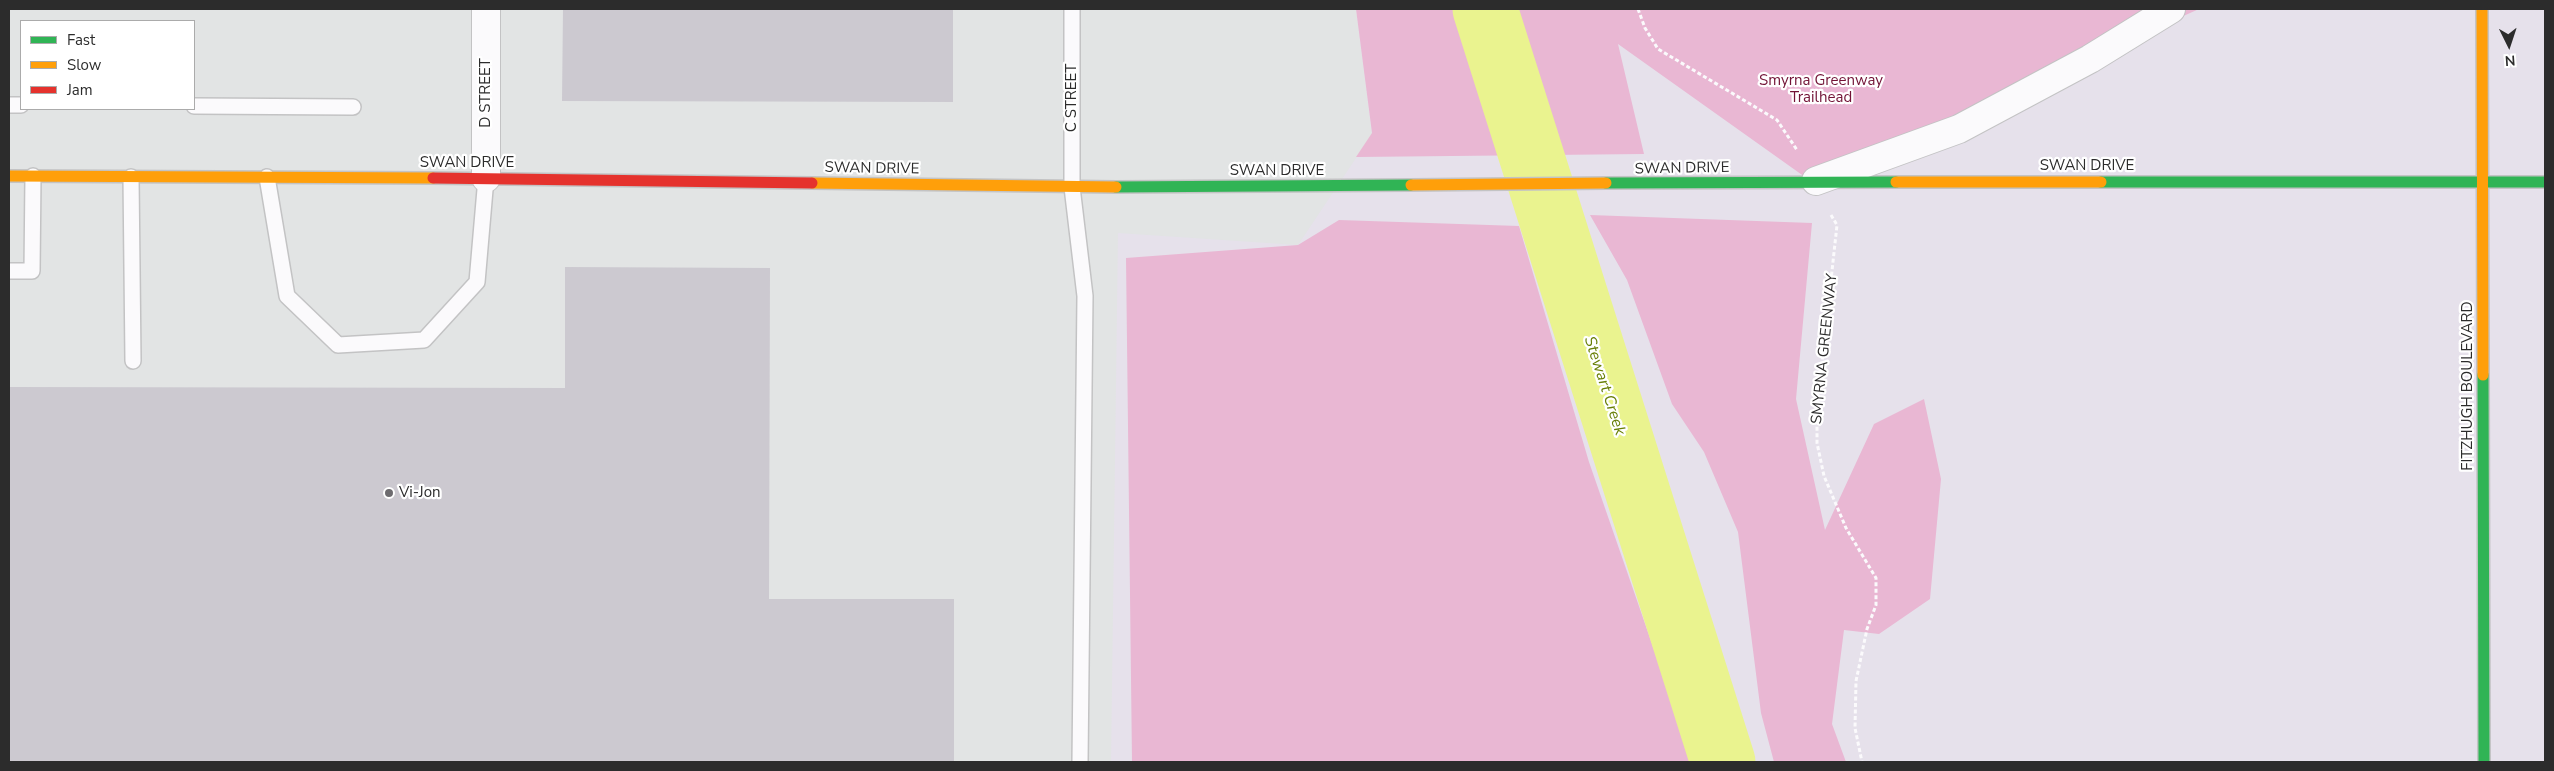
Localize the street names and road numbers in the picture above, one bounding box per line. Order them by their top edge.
street label: D STREET [477,58,495,128]
street label: C STREET [1063,64,1081,132]
street label: SWAN DRIVE [420,154,514,172]
street label: SWAN DRIVE [2040,157,2134,175]
street label: SWAN DRIVE [824,159,920,179]
street label: SWAN DRIVE [1634,159,1730,179]
street label: SWAN DRIVE [1230,162,1324,180]
street label: SMYRNA GREENWAY [1808,273,1842,425]
street label: FITZHUGH BOULEVARD [2459,301,2477,471]

